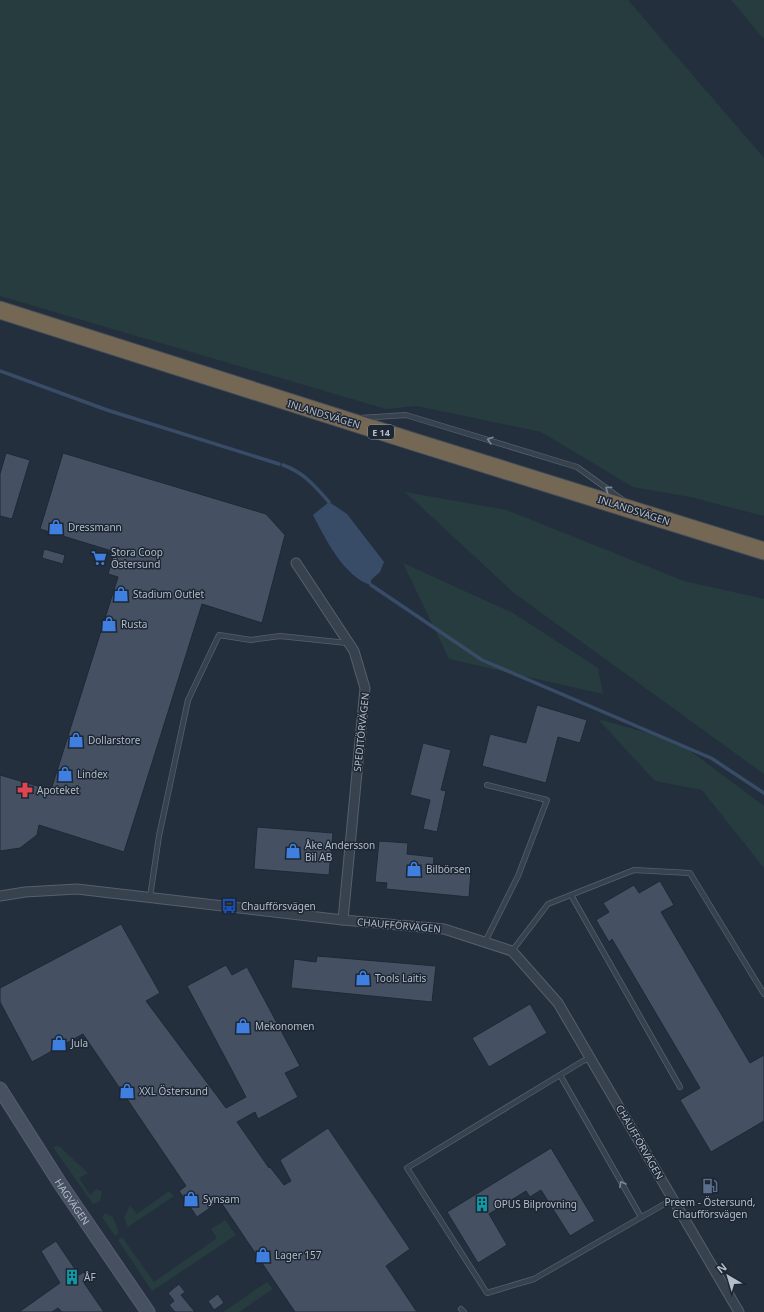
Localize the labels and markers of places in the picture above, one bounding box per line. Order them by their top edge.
shop icon: Dressmann [47,518,65,536]
place label: Dressmann [68,520,122,534]
place label: Stora Coop Östersund [111,545,163,571]
supermarket icon: Stora Coop Östersund [90,549,108,567]
shop icon: Stadium Outlet [112,585,130,603]
place label: Stadium Outlet [133,587,204,601]
shop icon: Rusta [100,615,118,633]
place label: Rusta [121,617,147,631]
shop icon: Dollarstore [67,731,85,749]
place label: Dollarstore [88,733,141,747]
shop icon: Lindex [56,765,74,783]
place label: Lindex [77,767,109,781]
pharmacy icon: Apoteket [16,781,34,799]
place label: Apoteket [37,783,80,797]
place label: Åke Andersson Bil AB [305,838,375,864]
shop icon: Åke Andersson Bil AB [284,842,302,860]
shop icon: Bilbörsen [405,860,423,878]
place label: Bilbörsen [426,862,471,876]
bus stop icon: Chaufförsvägen [220,897,238,915]
place label: Chaufförsvägen [241,899,316,913]
shop icon: Tools Laitis [354,969,372,987]
place label: Tools Laitis [375,971,427,985]
shop icon: Mekonomen [234,1017,252,1035]
place label: Mekonomen [255,1019,315,1033]
shop icon: Jula [50,1034,68,1052]
place label: Jula [70,1036,88,1050]
shop icon: XXL Östersund [118,1082,136,1100]
place label: XXL Östersund [139,1084,208,1098]
fuel station icon: Preem - Östersund, Chaufförsvägen [701,1177,719,1195]
shop icon: Synsam [182,1190,200,1208]
place label: Synsam [203,1192,240,1206]
building icon: OPUS Bilprovning [473,1195,491,1213]
place label: Preem - Östersund, Chaufförsvägen [665,1195,756,1221]
place label: OPUS Bilprovning [494,1197,577,1211]
shop icon: Lager 157 [254,1246,272,1264]
place label: Lager 157 [275,1248,322,1262]
building icon: ÅF [63,1268,81,1286]
place label: ÅF [84,1270,96,1284]

